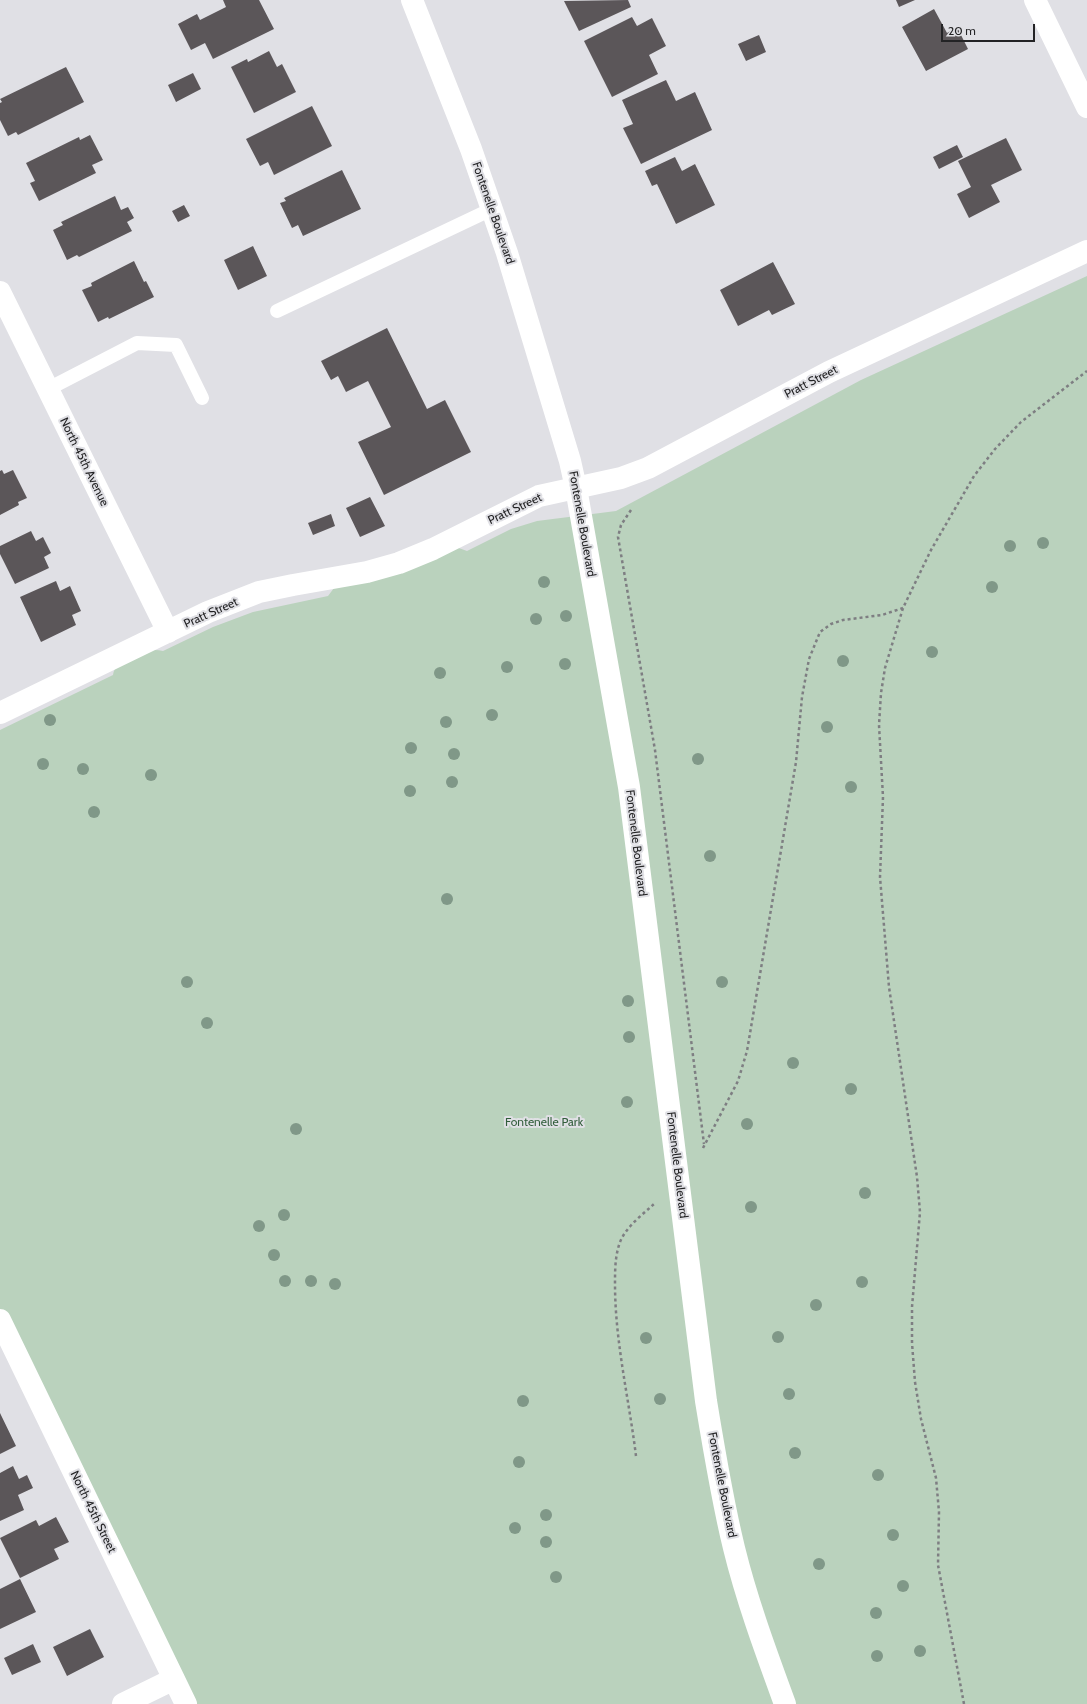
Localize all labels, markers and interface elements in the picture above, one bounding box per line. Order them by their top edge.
scale bar [943,16,1037,42]
text: 20 m [948,23,976,38]
street label: Fontenelle Boulevard [469,160,517,266]
street label: Pratt Street [782,362,840,402]
street label: North 45th Avenue [56,415,112,509]
street label: Fontenelle Boulevard [566,470,598,578]
street label: Pratt Street [486,490,544,528]
street label: Pratt Street [182,595,240,631]
street label: Fontenelle Boulevard [622,789,650,897]
street label: Fontenelle Boulevard [663,1111,691,1219]
park label: Fontenelle Park [505,1115,583,1129]
street label: Fontenelle Boulevard [705,1431,739,1539]
street label: North 45th Street [67,1469,119,1555]

